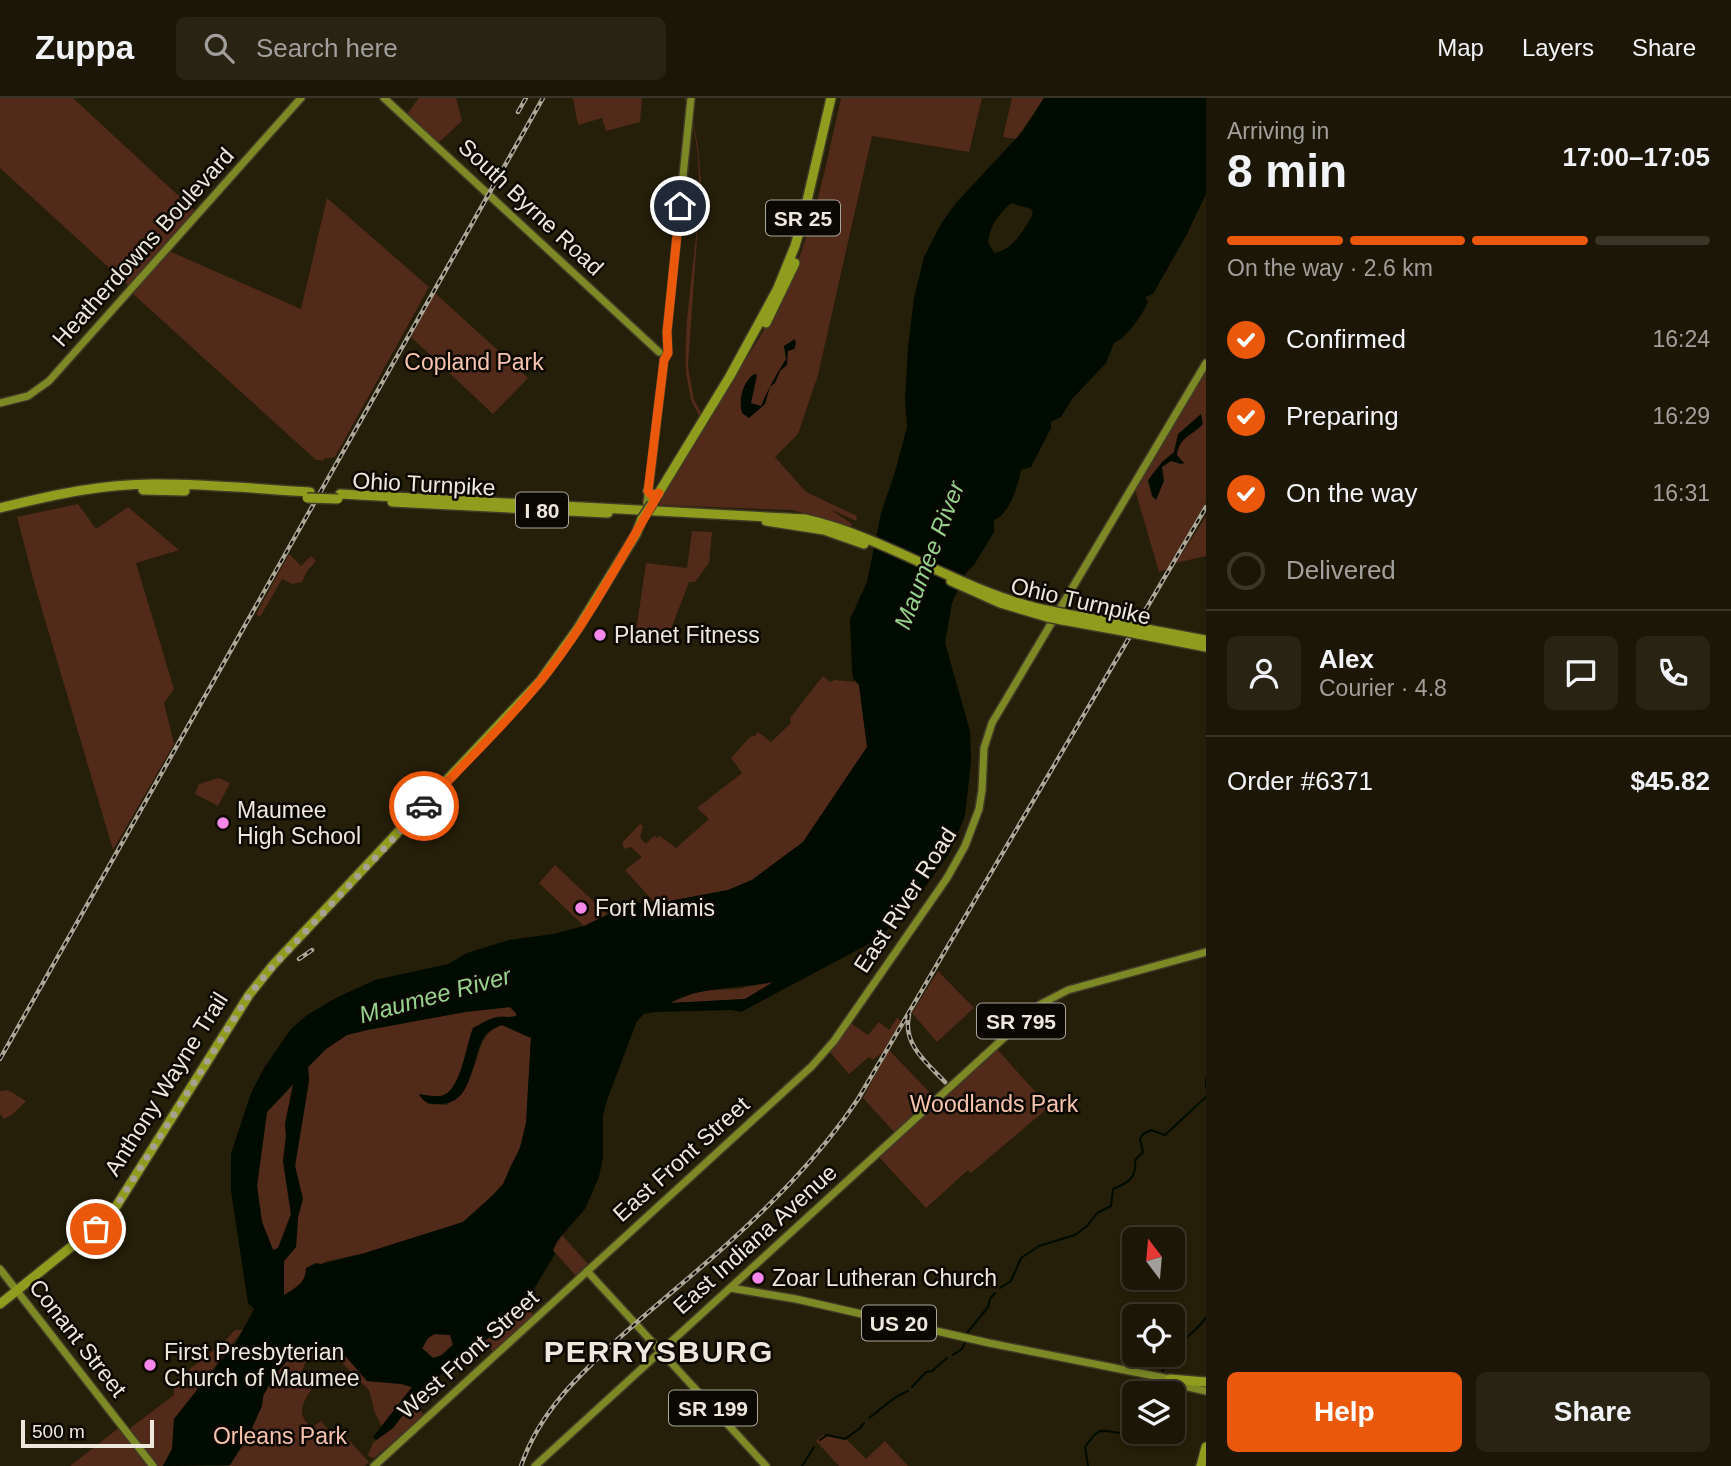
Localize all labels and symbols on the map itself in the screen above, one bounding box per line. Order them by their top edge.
street label: South Byrne Road [453,133,609,281]
street label: Heatherdowns Boulevard [47,142,239,352]
pin [650,176,710,236]
road number: SR 25 [766,200,840,236]
park label: Copland Park [404,349,544,375]
street label: Ohio Turnpike [352,467,496,501]
water label: Maumee River [888,476,970,633]
road number: I 80 [516,492,568,528]
street label: Ohio Turnpike [1008,572,1154,630]
place label: Planet Fitness [614,622,760,648]
marker: Planet Fitness [592,627,608,643]
courier [389,771,459,841]
place label: Maumee High School [237,797,361,849]
marker: Maumee High School [215,815,231,831]
street label: East River Road [848,823,962,977]
place label: Fort Miamis [595,895,715,921]
marker: Fort Miamis [573,900,589,916]
water label: Maumee River [356,962,515,1028]
street label: Anthony Wayne Trail [99,987,233,1181]
road number: SR 795 [977,1004,1065,1038]
street label: East Front Street [608,1091,755,1227]
park label: Woodlands Park [910,1091,1079,1117]
street label: East Indiana Avenue [668,1159,842,1319]
pin [66,1199,126,1259]
north arrow [1122,1227,1185,1290]
place label: Zoar Lutheran Church [772,1265,997,1291]
marker: Zoar Lutheran Church [750,1270,766,1286]
street label: Conant Street [24,1274,132,1402]
street label: West Front Street [392,1284,544,1424]
road number: US 20 [862,1306,936,1340]
district label: PERRYSBURG [544,1335,774,1368]
place label: First Presbyterian Church of Maumee [164,1339,360,1391]
marker: First Presbyterian Church of Maumee [142,1357,158,1373]
road number: SR 199 [669,1390,757,1426]
scale bar [21,1417,154,1449]
park label: Orleans Park [213,1423,348,1449]

